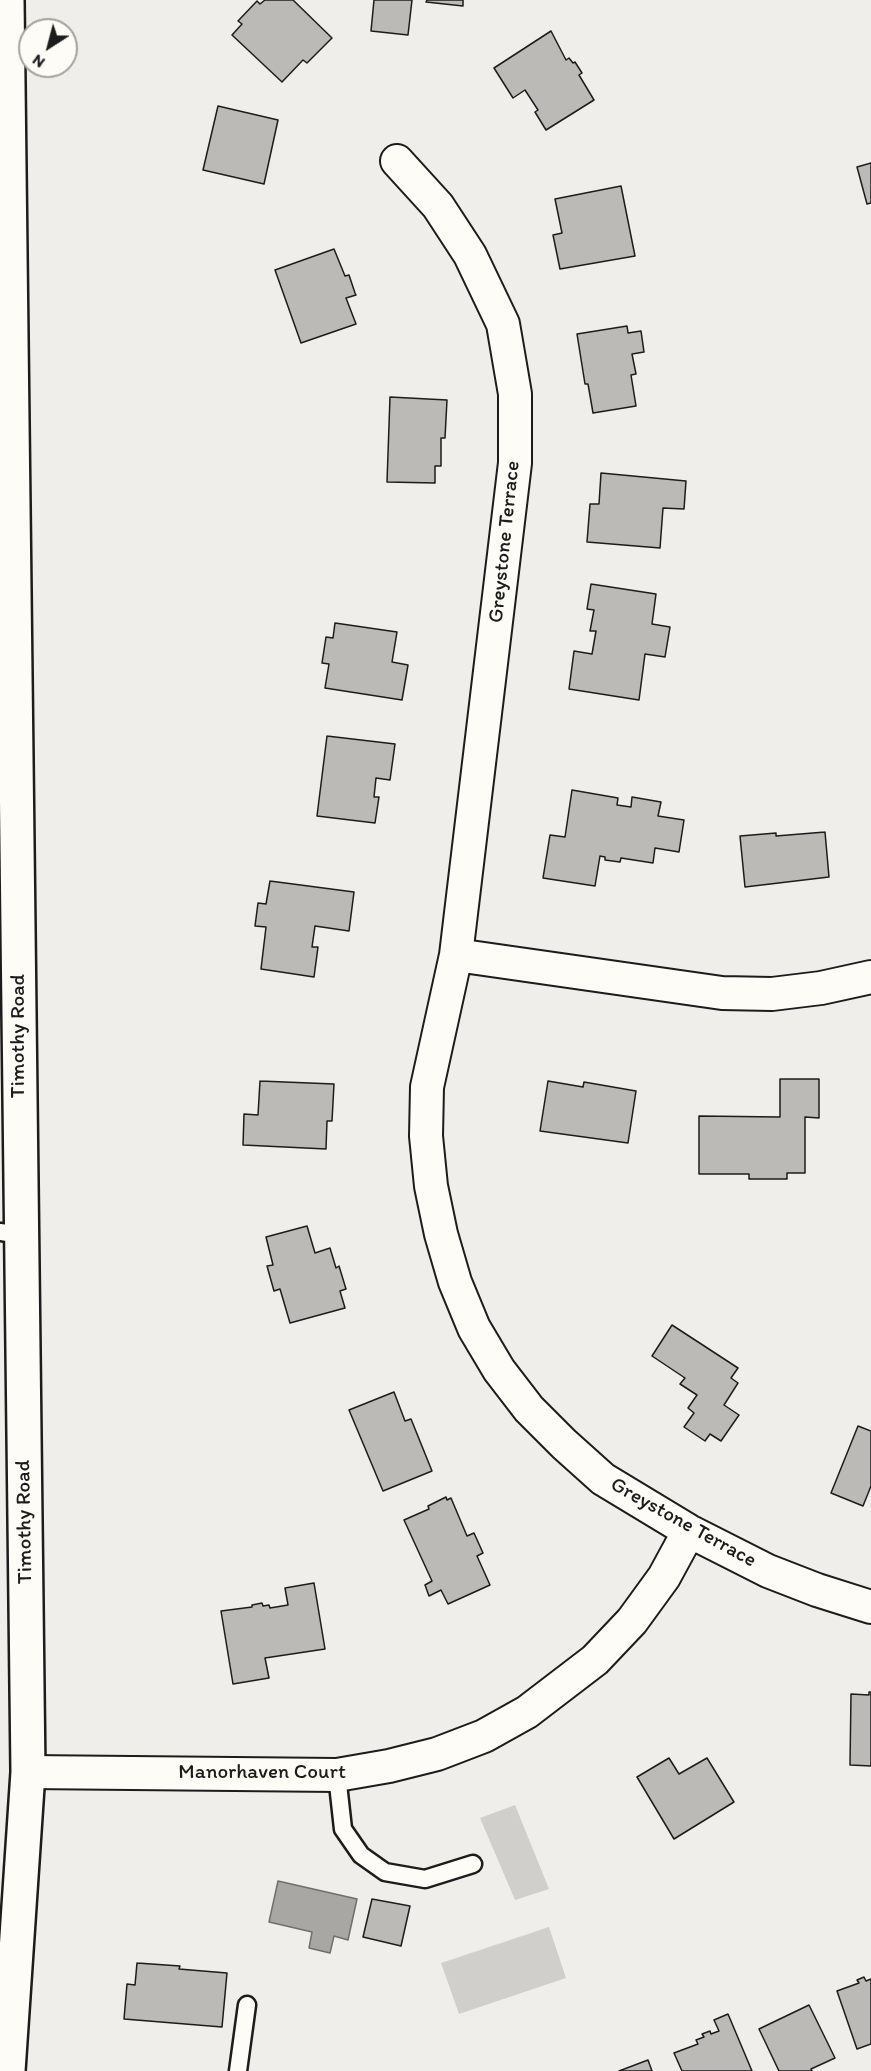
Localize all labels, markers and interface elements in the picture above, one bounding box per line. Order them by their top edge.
north arrow [18,18,78,78]
text: N [28,50,48,72]
street label: Greystone Terrace [484,460,526,624]
street label: Timothy Road [6,974,32,1098]
street label: Timothy Road [11,1460,39,1584]
street label: Greystone Terrace [606,1472,760,1574]
street label: Manorhaven Court [178,1760,346,1786]

